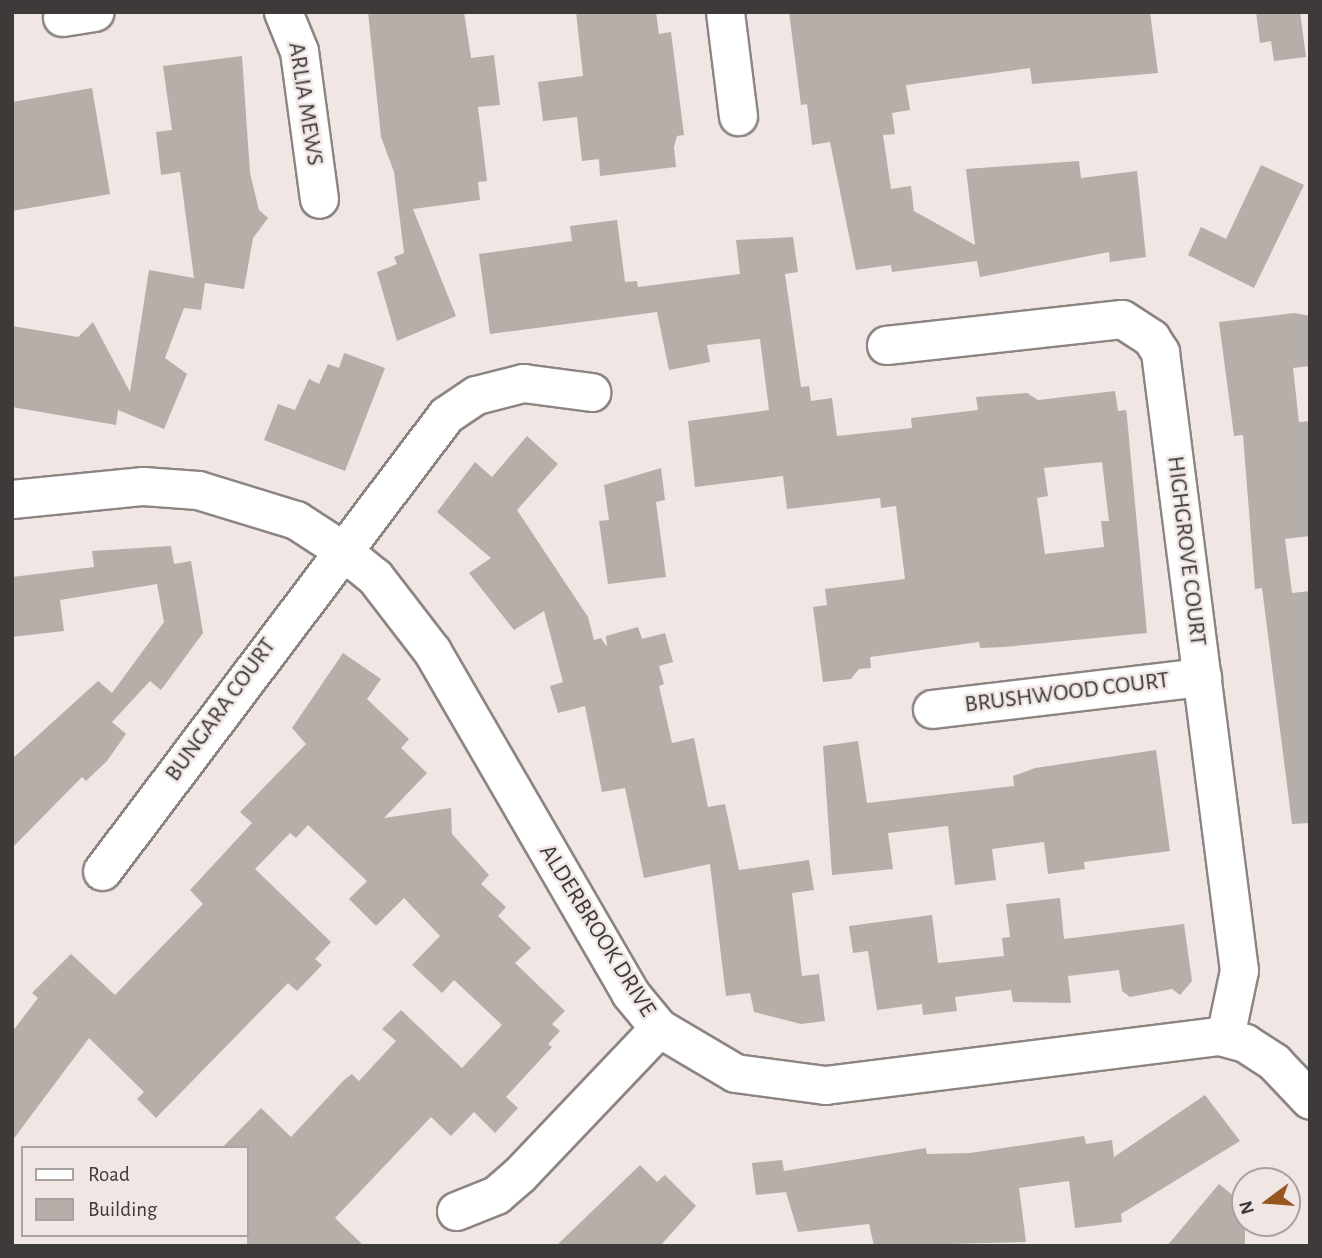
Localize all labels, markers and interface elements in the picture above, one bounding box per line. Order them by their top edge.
street label: ARLIA MEWS [281,40,329,168]
street label: HIGHGROVE COURT [1160,454,1212,648]
street label: BUNGARA COURT [159,633,283,787]
street label: BRUSHWOOD COURT [963,666,1171,720]
street label: ALDERBROOK DRIVE [532,840,662,1022]
legend [21,1146,248,1237]
text: Road [88,1164,130,1185]
north arrow [1231,1167,1301,1237]
text: N [1236,1198,1258,1216]
text: Building [88,1199,157,1220]

